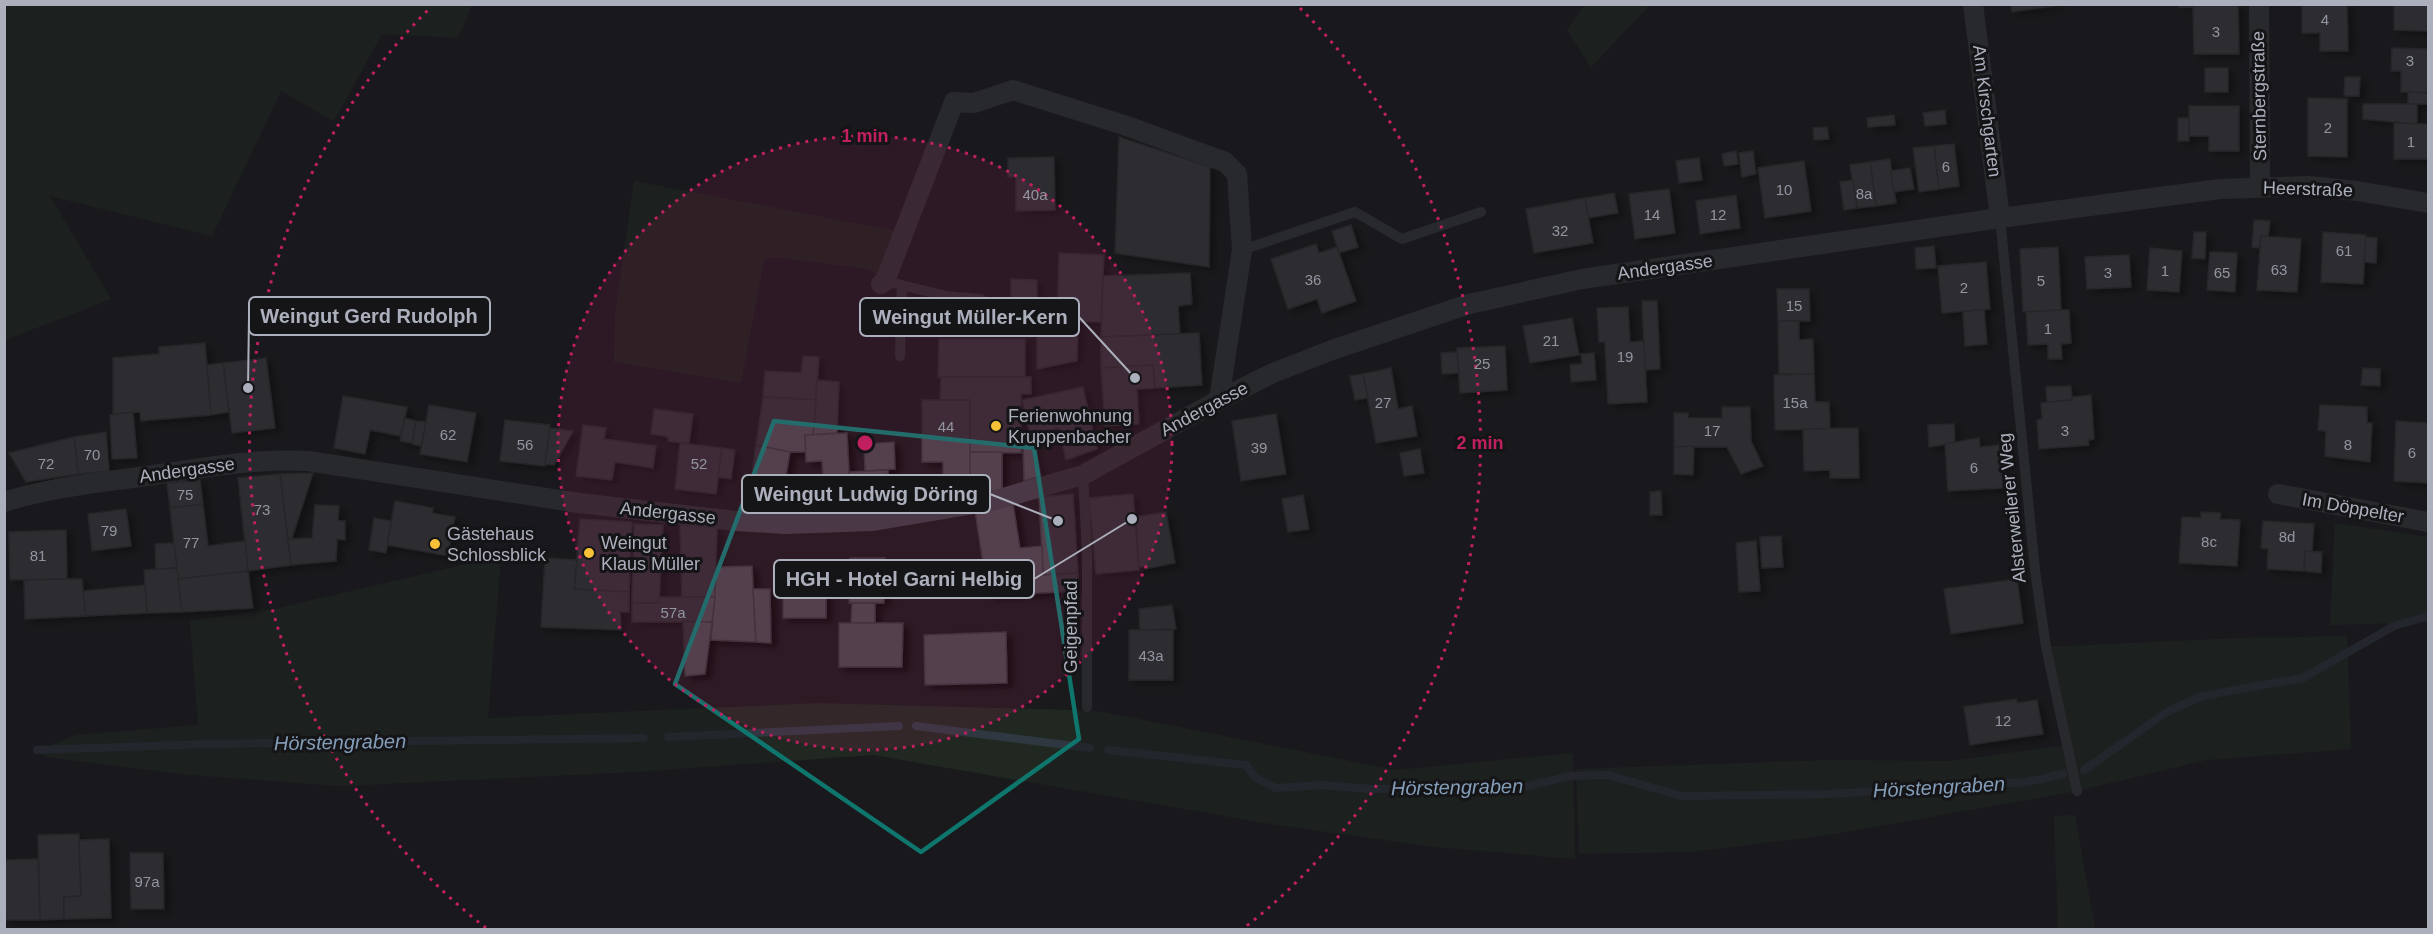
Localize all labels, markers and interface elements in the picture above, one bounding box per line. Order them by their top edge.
house number: 4 [2321,11,2329,28]
house number: 3 [2212,23,2220,40]
street label: Sternbergstraße [2248,31,2270,161]
street label: Am Kirschgarten [1969,44,2005,178]
house number: 3 [2406,52,2414,69]
house number: 2 [2324,119,2332,136]
text: 1 min [841,126,889,146]
house number: 1 [2407,133,2415,150]
house number: 6 [1942,158,1950,175]
street label: Heerstraße [2263,177,2353,201]
house number: 10 [1776,181,1792,198]
house number: 8a [1856,185,1873,202]
house number: 40a [1022,186,1048,203]
house number: 14 [1644,206,1660,223]
house number: 12 [1710,206,1726,223]
house number: 32 [1552,222,1568,239]
house number: 61 [2336,242,2352,259]
street label: Andergasse [1616,250,1714,284]
house number: 63 [2271,261,2287,278]
house number: 1 [2161,262,2169,279]
house number: 3 [2104,264,2112,281]
house number: 65 [2214,264,2230,281]
house number: 36 [1305,271,1321,288]
house number: 5 [2037,272,2045,289]
house number: 2 [1960,279,1968,296]
callout: Weingut Gerd Rudolph [249,297,490,335]
house number: 15 [1786,297,1802,314]
callout: Weingut Müller-Kern [860,298,1079,336]
text: Weingut Gerd Rudolph [260,305,478,327]
text: Weingut Müller-Kern [872,306,1068,328]
house number: 1 [2044,320,2052,337]
house number: 21 [1543,332,1559,349]
house number: 19 [1617,348,1633,365]
house number: 25 [1474,355,1490,372]
street label: Andergasse [1157,378,1251,440]
house number: 27 [1375,394,1391,411]
house number: 15a [1782,394,1808,411]
place label: Ferienwohnung Kruppenbacher [1008,406,1132,447]
house number: 44 [938,418,954,435]
marker: Ferienwohnung Kruppenbacher [989,419,1003,433]
house number: 17 [1704,422,1720,439]
house number: 3 [2061,422,2069,439]
house number: 62 [440,426,456,443]
street label: Alsterweilerer Weg [1994,432,2030,584]
centre of rings [855,433,875,453]
text: 2 min [1456,433,1504,453]
house number: 56 [517,436,533,453]
house number: 8 [2344,436,2352,453]
house number: 39 [1251,439,1267,456]
house number: 6 [2408,444,2416,461]
house number: 70 [84,446,100,463]
street label: Andergasse [138,453,236,487]
house number: 72 [38,455,54,472]
house number: 52 [691,455,707,472]
house number: 6 [1970,459,1978,476]
callout: Weingut Ludwig Döring [742,475,990,513]
text: Weingut Ludwig Döring [754,483,978,505]
house number: 75 [177,486,193,503]
street label: Im Döppelter [2301,489,2405,527]
street label: Andergasse [619,498,717,528]
house number: 73 [254,501,270,518]
house number: 79 [101,522,117,539]
place label: Gästehaus Schlossblick [447,524,547,565]
house number: 8d [2279,528,2295,545]
place label: Weingut Klaus Müller [601,533,700,574]
house number: 8c [2201,533,2217,550]
house number: 77 [183,534,199,551]
marker: Gästehaus Schlossblick [428,537,442,551]
marker: Weingut Klaus Müller [582,546,596,560]
house number: 81 [30,547,46,564]
callout: HGH - Hotel Garni Helbig [774,560,1034,598]
text: HGH - Hotel Garni Helbig [786,568,1022,590]
street label: Geigenpfad [1061,580,1081,674]
house number: 57a [660,604,686,621]
house number: 43a [1138,647,1164,664]
house number: 12 [1995,712,2011,729]
water label: Hörstengraben [274,730,406,754]
water label: Hörstengraben [1872,773,2006,801]
water label: Hörstengraben [1391,775,1523,799]
house number: 97a [134,873,160,890]

